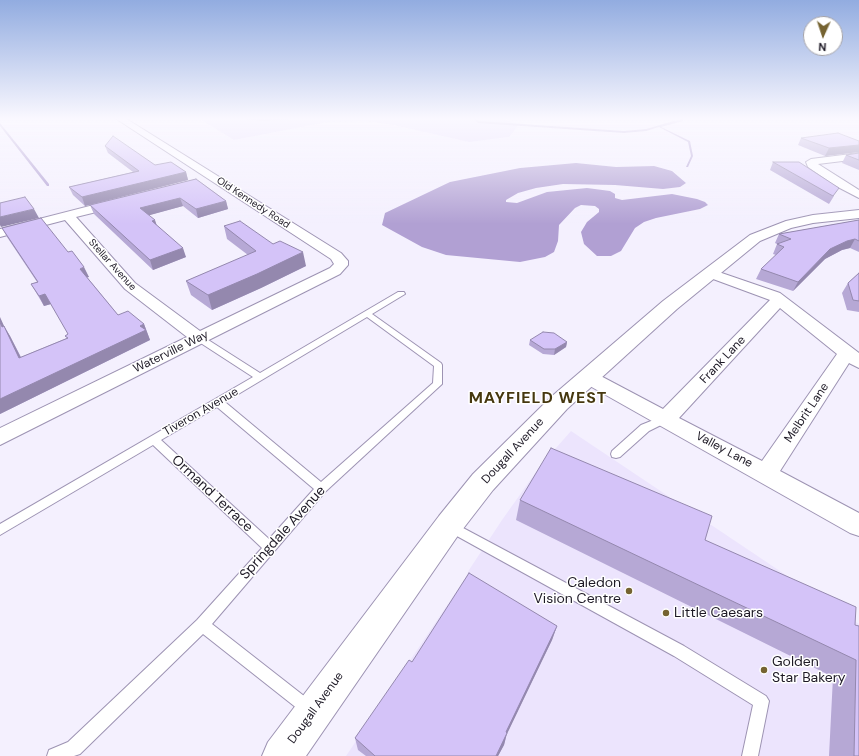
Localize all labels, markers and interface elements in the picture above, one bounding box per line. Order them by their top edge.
north arrow [803,16,843,56]
text: N [818,40,827,54]
street label: Old Kennedy Road [214,175,292,231]
street label: Stellar Avenue [86,237,138,293]
street label: Waterville Way [131,328,211,376]
street label: Frank Lane [697,333,749,387]
street label: Melbrit Lane [782,380,832,446]
street label: Tiveron Avenue [161,385,241,439]
district label: MAYFIELD WEST [469,389,607,409]
street label: Dougall Avenue [479,415,547,487]
street label: Valley Lane [693,429,755,471]
street label: Ormand Terrace [168,452,256,536]
street label: Springdale Avenue [237,483,329,583]
place label: Caledon Vision Centre [533,575,621,608]
marker: Caledon Vision Centre [624,586,634,596]
place label: Little Caesars [674,605,763,621]
marker: Little Caesars [661,608,671,618]
place label: Golden Star Bakery [772,654,846,686]
marker: Golden Star Bakery [759,665,769,675]
street label: Dougall Avenue [285,669,347,747]

